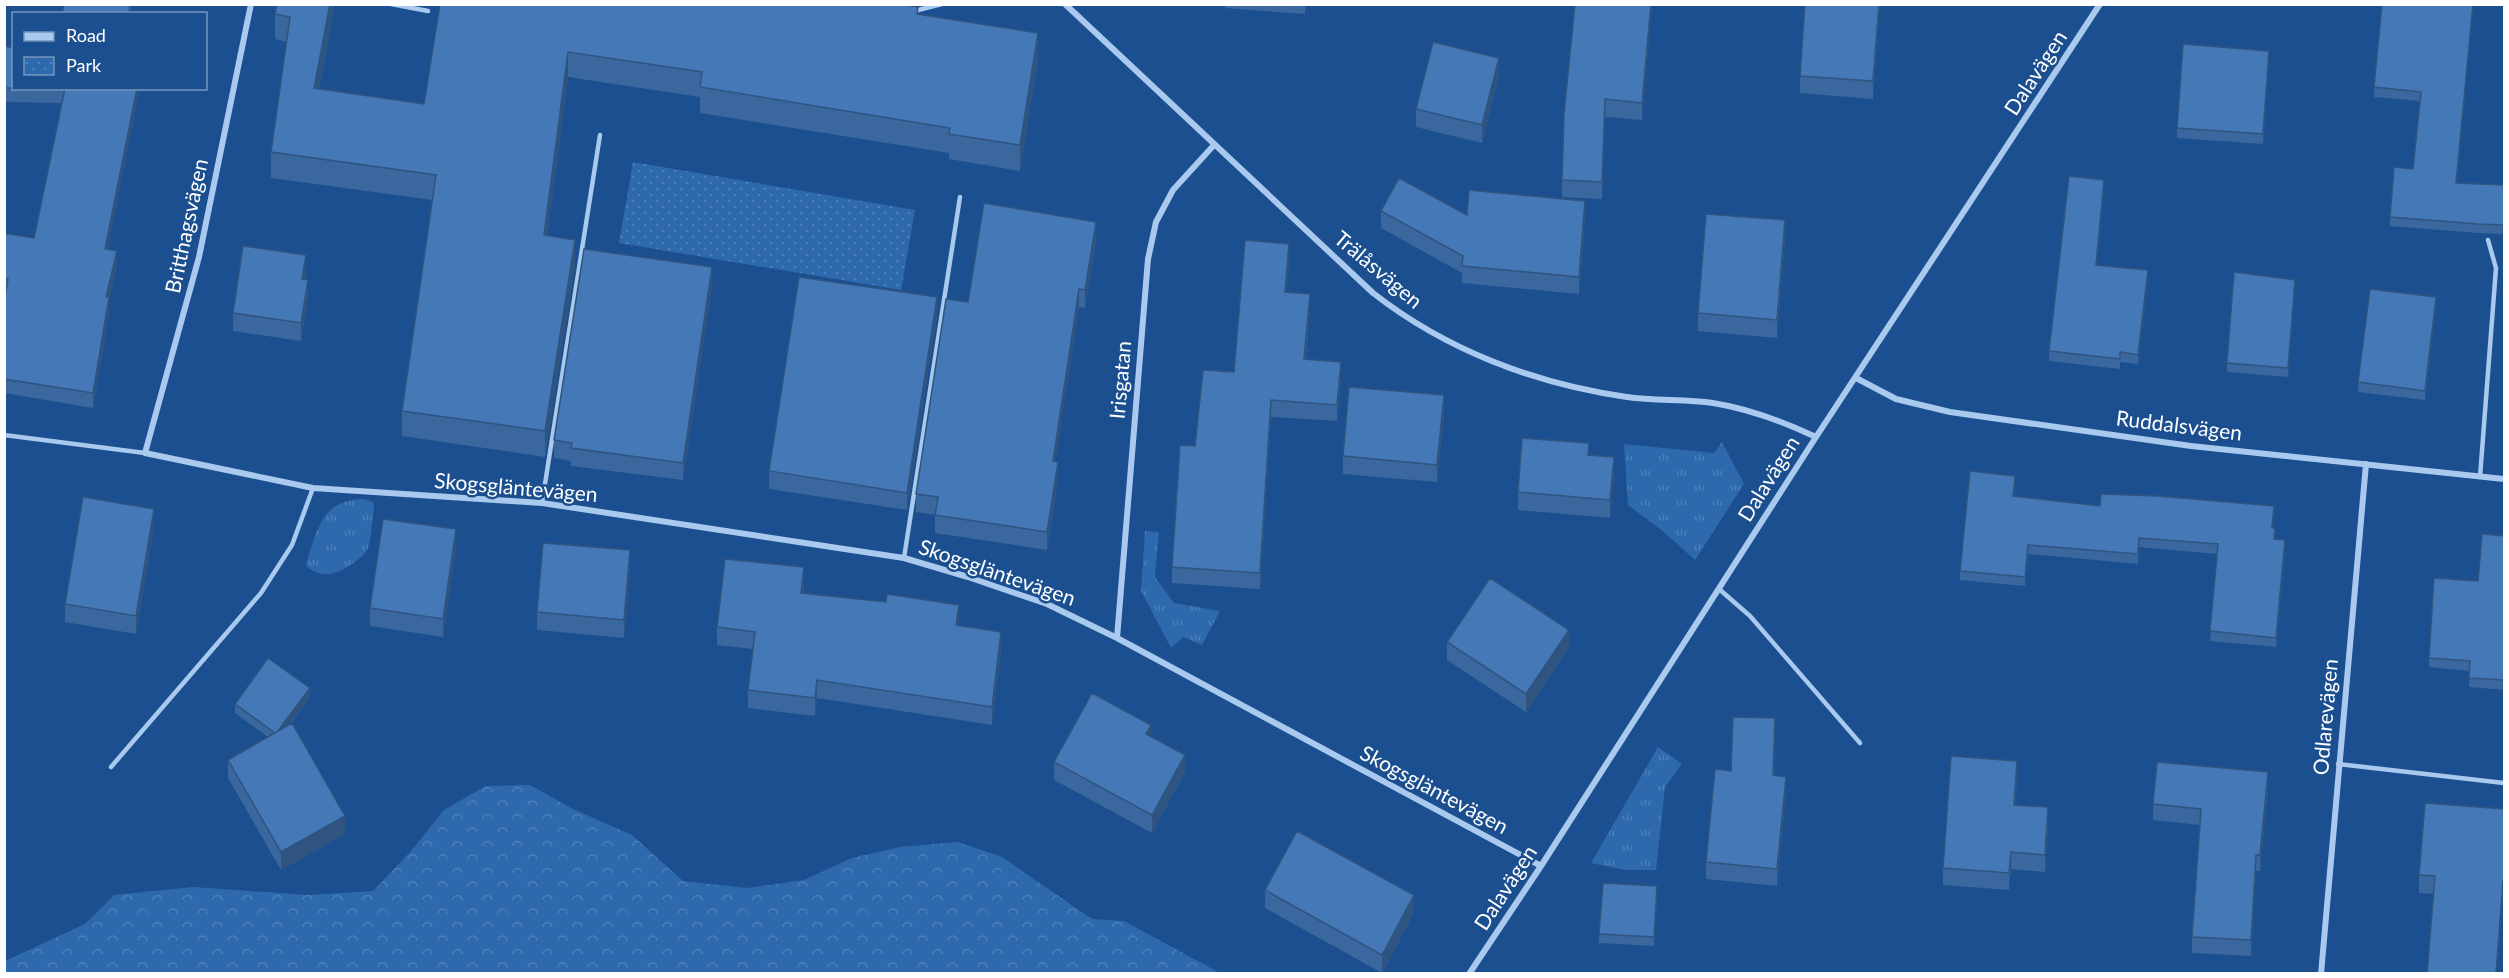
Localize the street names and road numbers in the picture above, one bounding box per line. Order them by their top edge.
street label: Dalavägen [1998,25,2071,119]
street label: Britthagsvägen [159,156,212,295]
street label: Trälåsvägen [1330,225,1428,313]
street label: Irisgatan [1104,340,1135,420]
street label: Ruddalsvägen [2115,404,2244,445]
street label: Dalavägen [1732,431,1804,526]
street label: Skogsgläntevägen [433,467,599,506]
street label: Skogsgläntevägen [916,533,1079,610]
street label: Odlarevägen [2307,658,2342,776]
street label: Skogsgläntevägen [1356,739,1513,838]
street label: Dalavägen [1468,840,1541,934]

